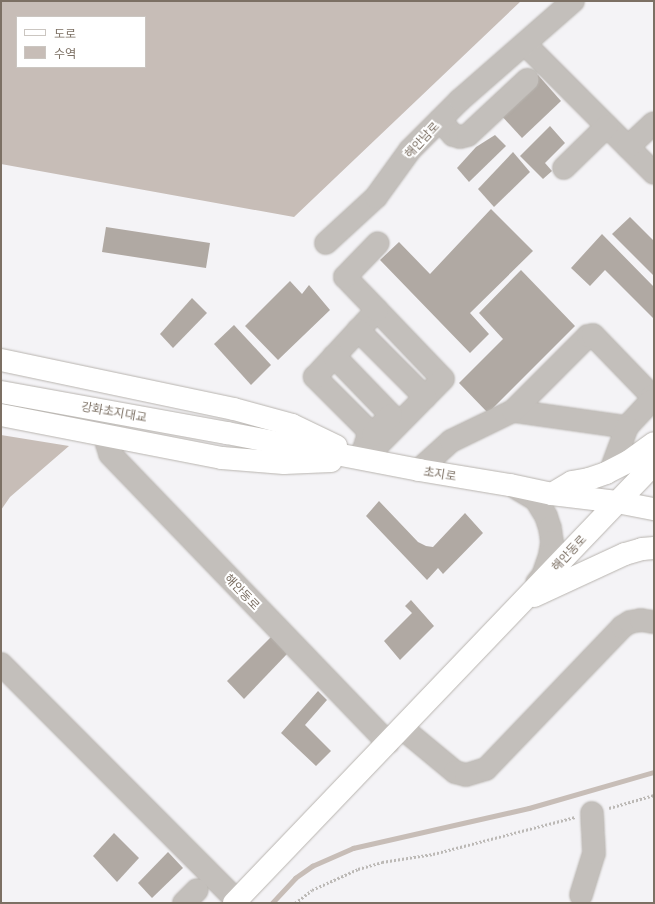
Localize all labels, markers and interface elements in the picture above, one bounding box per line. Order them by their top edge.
legend [16,16,146,68]
text: 도로 [54,26,76,41]
text: 수역 [54,46,76,61]
street label: 해안남로 [402,119,442,161]
street label: 강화초지대교 [80,399,148,425]
street label: 초지로 [423,464,457,484]
street label: 해안동로 [549,532,589,574]
street label: 해안동로 [221,571,263,613]

